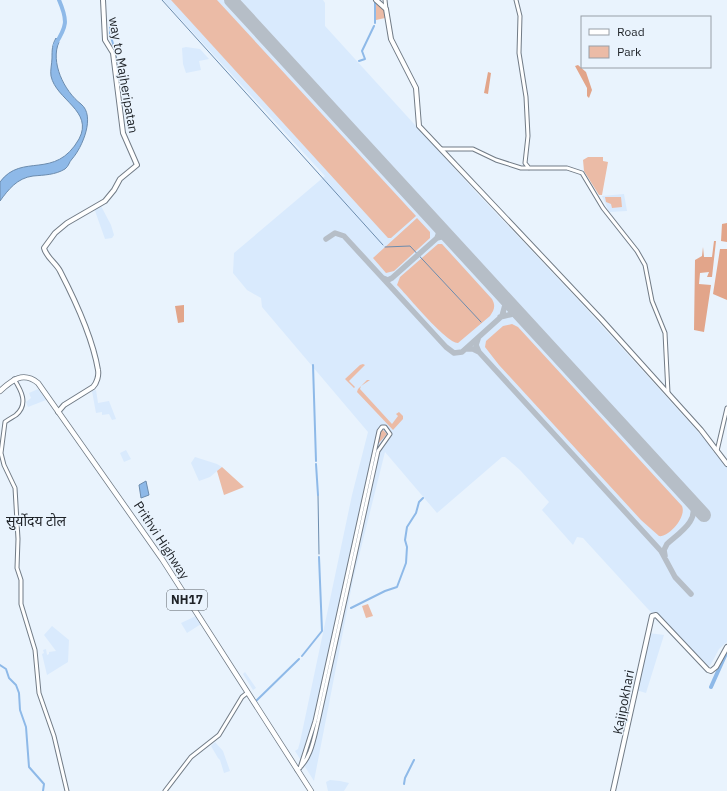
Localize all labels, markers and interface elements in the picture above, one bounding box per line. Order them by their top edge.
street label: way to Majheripatan [105,16,142,135]
legend [581,16,711,68]
text: Road [617,24,645,39]
text: Park [617,44,642,59]
street label: Prithvi Highway [130,498,194,583]
district label: सुर्योदय टोल [6,512,67,531]
road number: NH17 [167,590,207,610]
street label: Kajipokhari [609,668,638,736]

